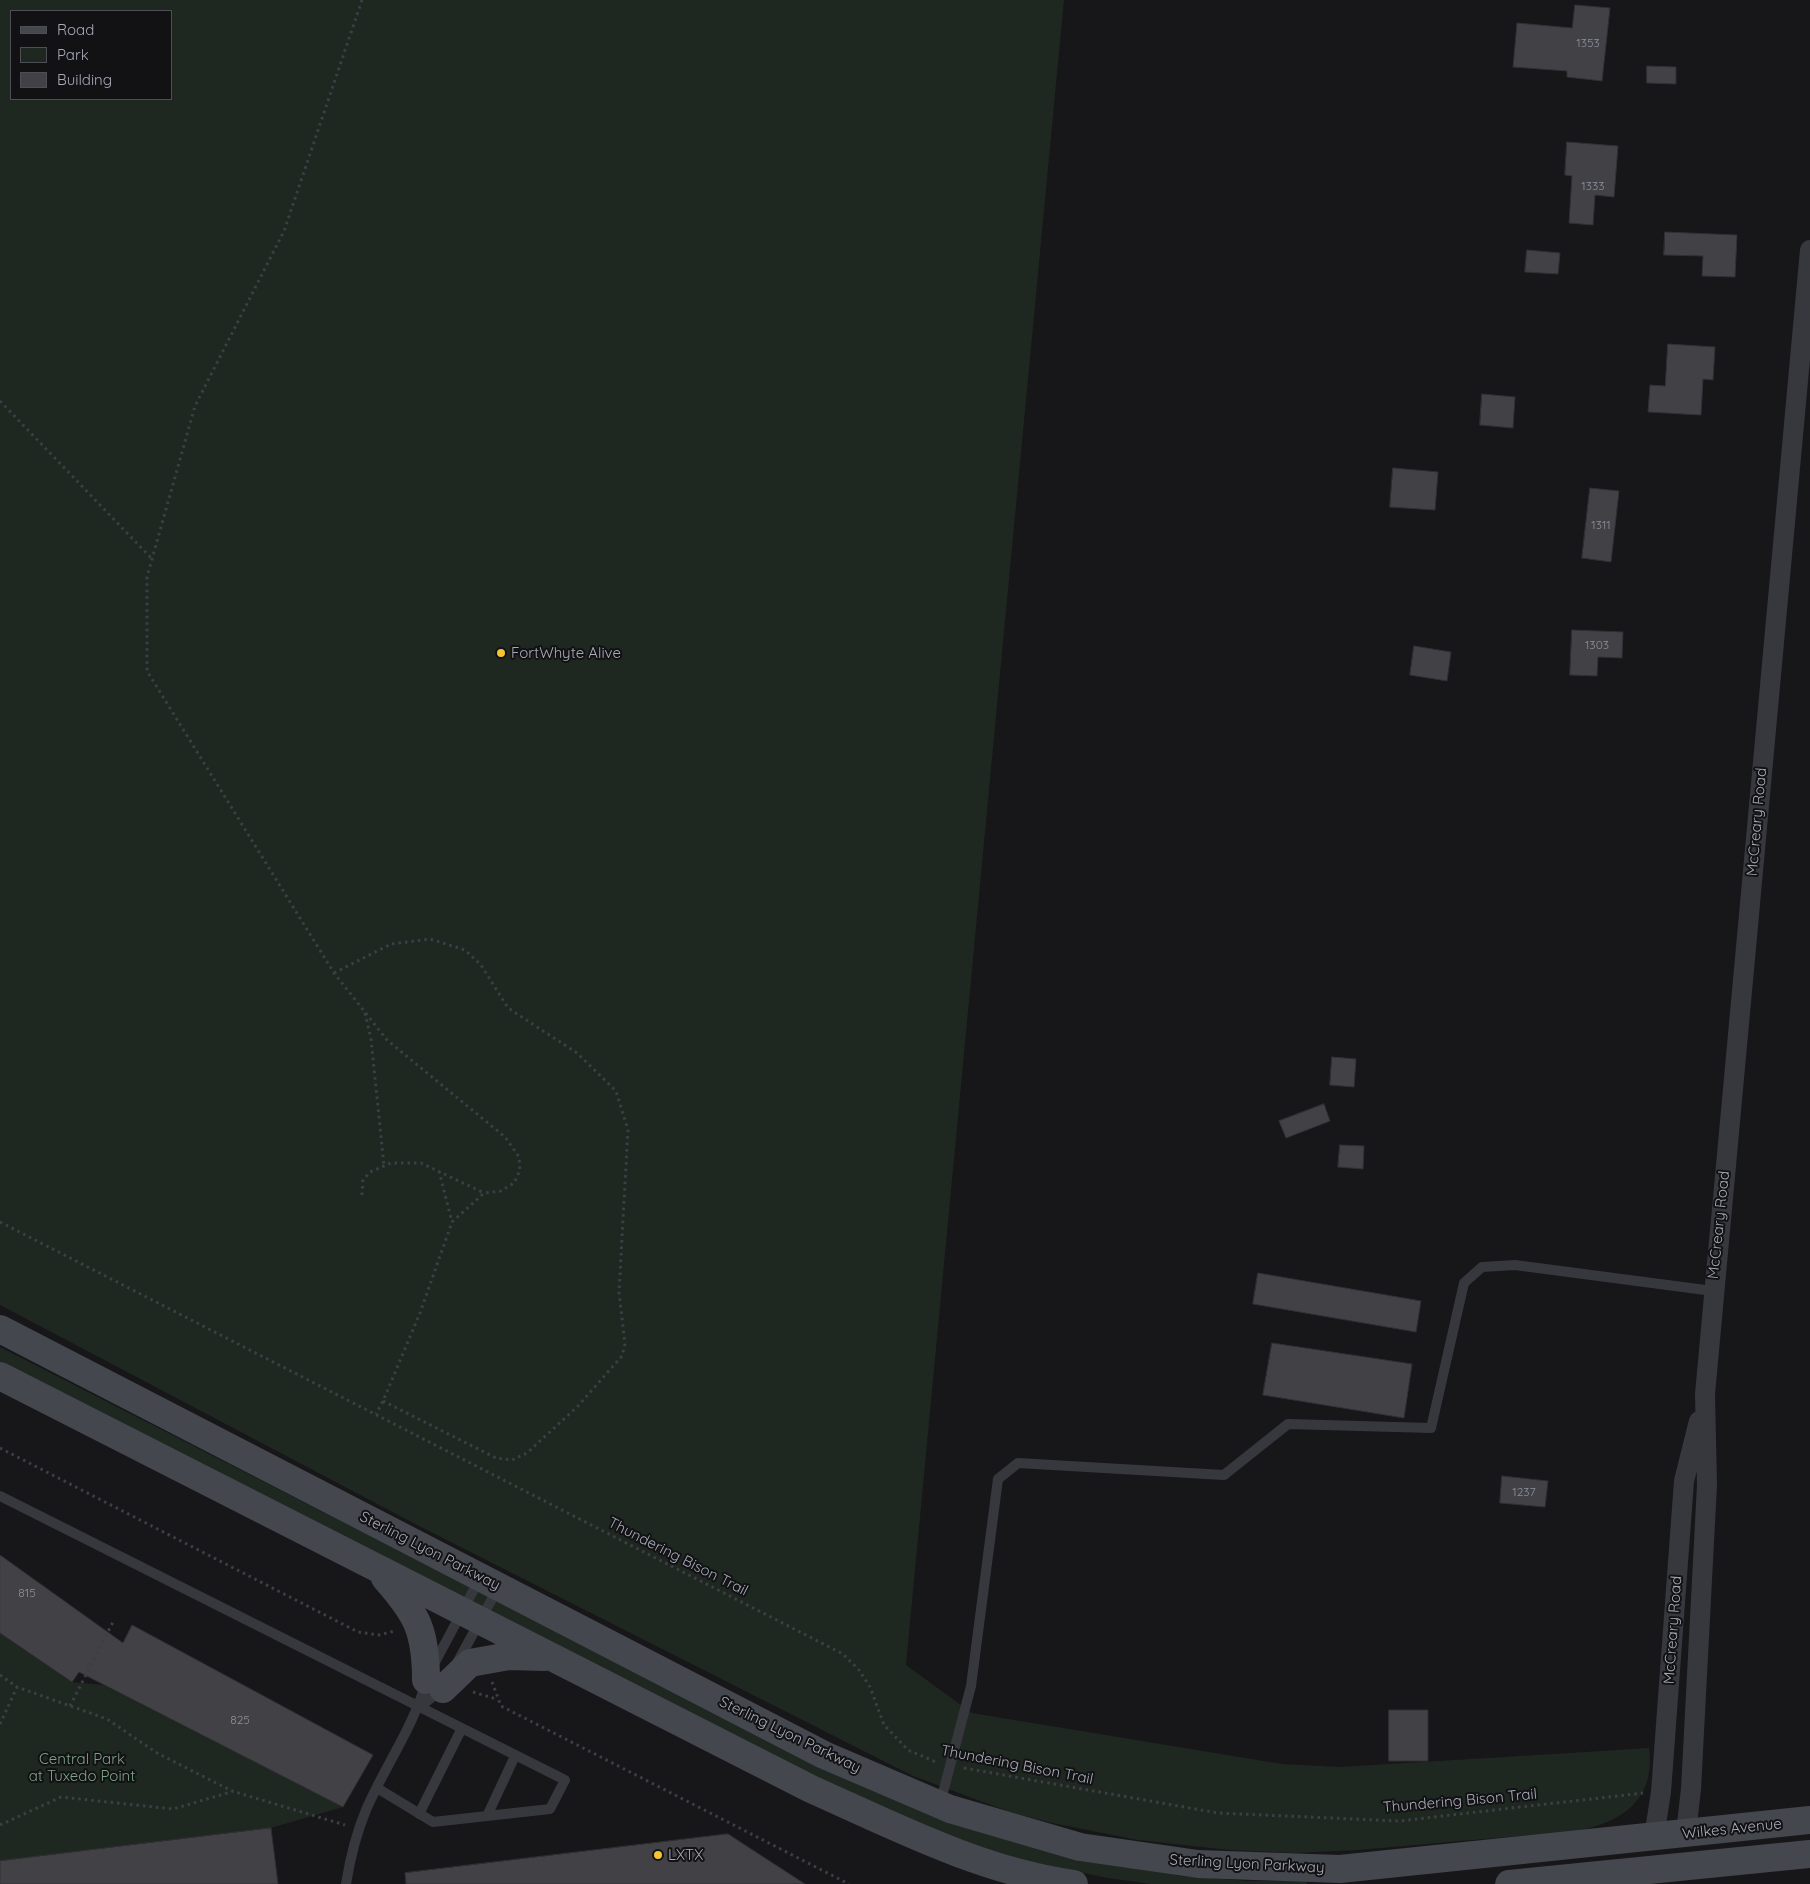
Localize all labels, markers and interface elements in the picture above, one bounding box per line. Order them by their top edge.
legend [10,10,172,100]
text: Road [57,20,94,39]
house number: 1353 [1576,36,1600,50]
text: Park [57,45,89,64]
text: Building [57,70,112,89]
house number: 1333 [1581,179,1605,193]
house number: 1311 [1591,518,1611,532]
house number: 1303 [1585,638,1609,652]
place label: FortWhyte Alive [511,644,621,662]
marker: FortWhyte Alive [495,647,507,659]
street label: McCreary Road [1743,767,1771,877]
street label: McCreary Road [1704,1170,1734,1280]
house number: 1237 [1512,1485,1536,1499]
street label: Sterling Lyon Parkway [357,1508,503,1594]
street label: Thundering Bison Trail [605,1514,751,1600]
street label: McCreary Road [1660,1575,1686,1685]
house number: 815 [18,1586,36,1600]
street label: Sterling Lyon Parkway [716,1693,864,1777]
house number: 825 [230,1713,250,1727]
street label: Thundering Bison Trail [939,1741,1095,1789]
park label: Central Park at Tuxedo Point [29,1750,135,1785]
street label: Thundering Bison Trail [1382,1785,1538,1817]
street label: Wilkes Avenue [1681,1815,1783,1843]
place label: LXTX [668,1846,703,1864]
marker: LXTX [652,1849,664,1861]
street label: Sterling Lyon Parkway [1169,1851,1325,1877]

